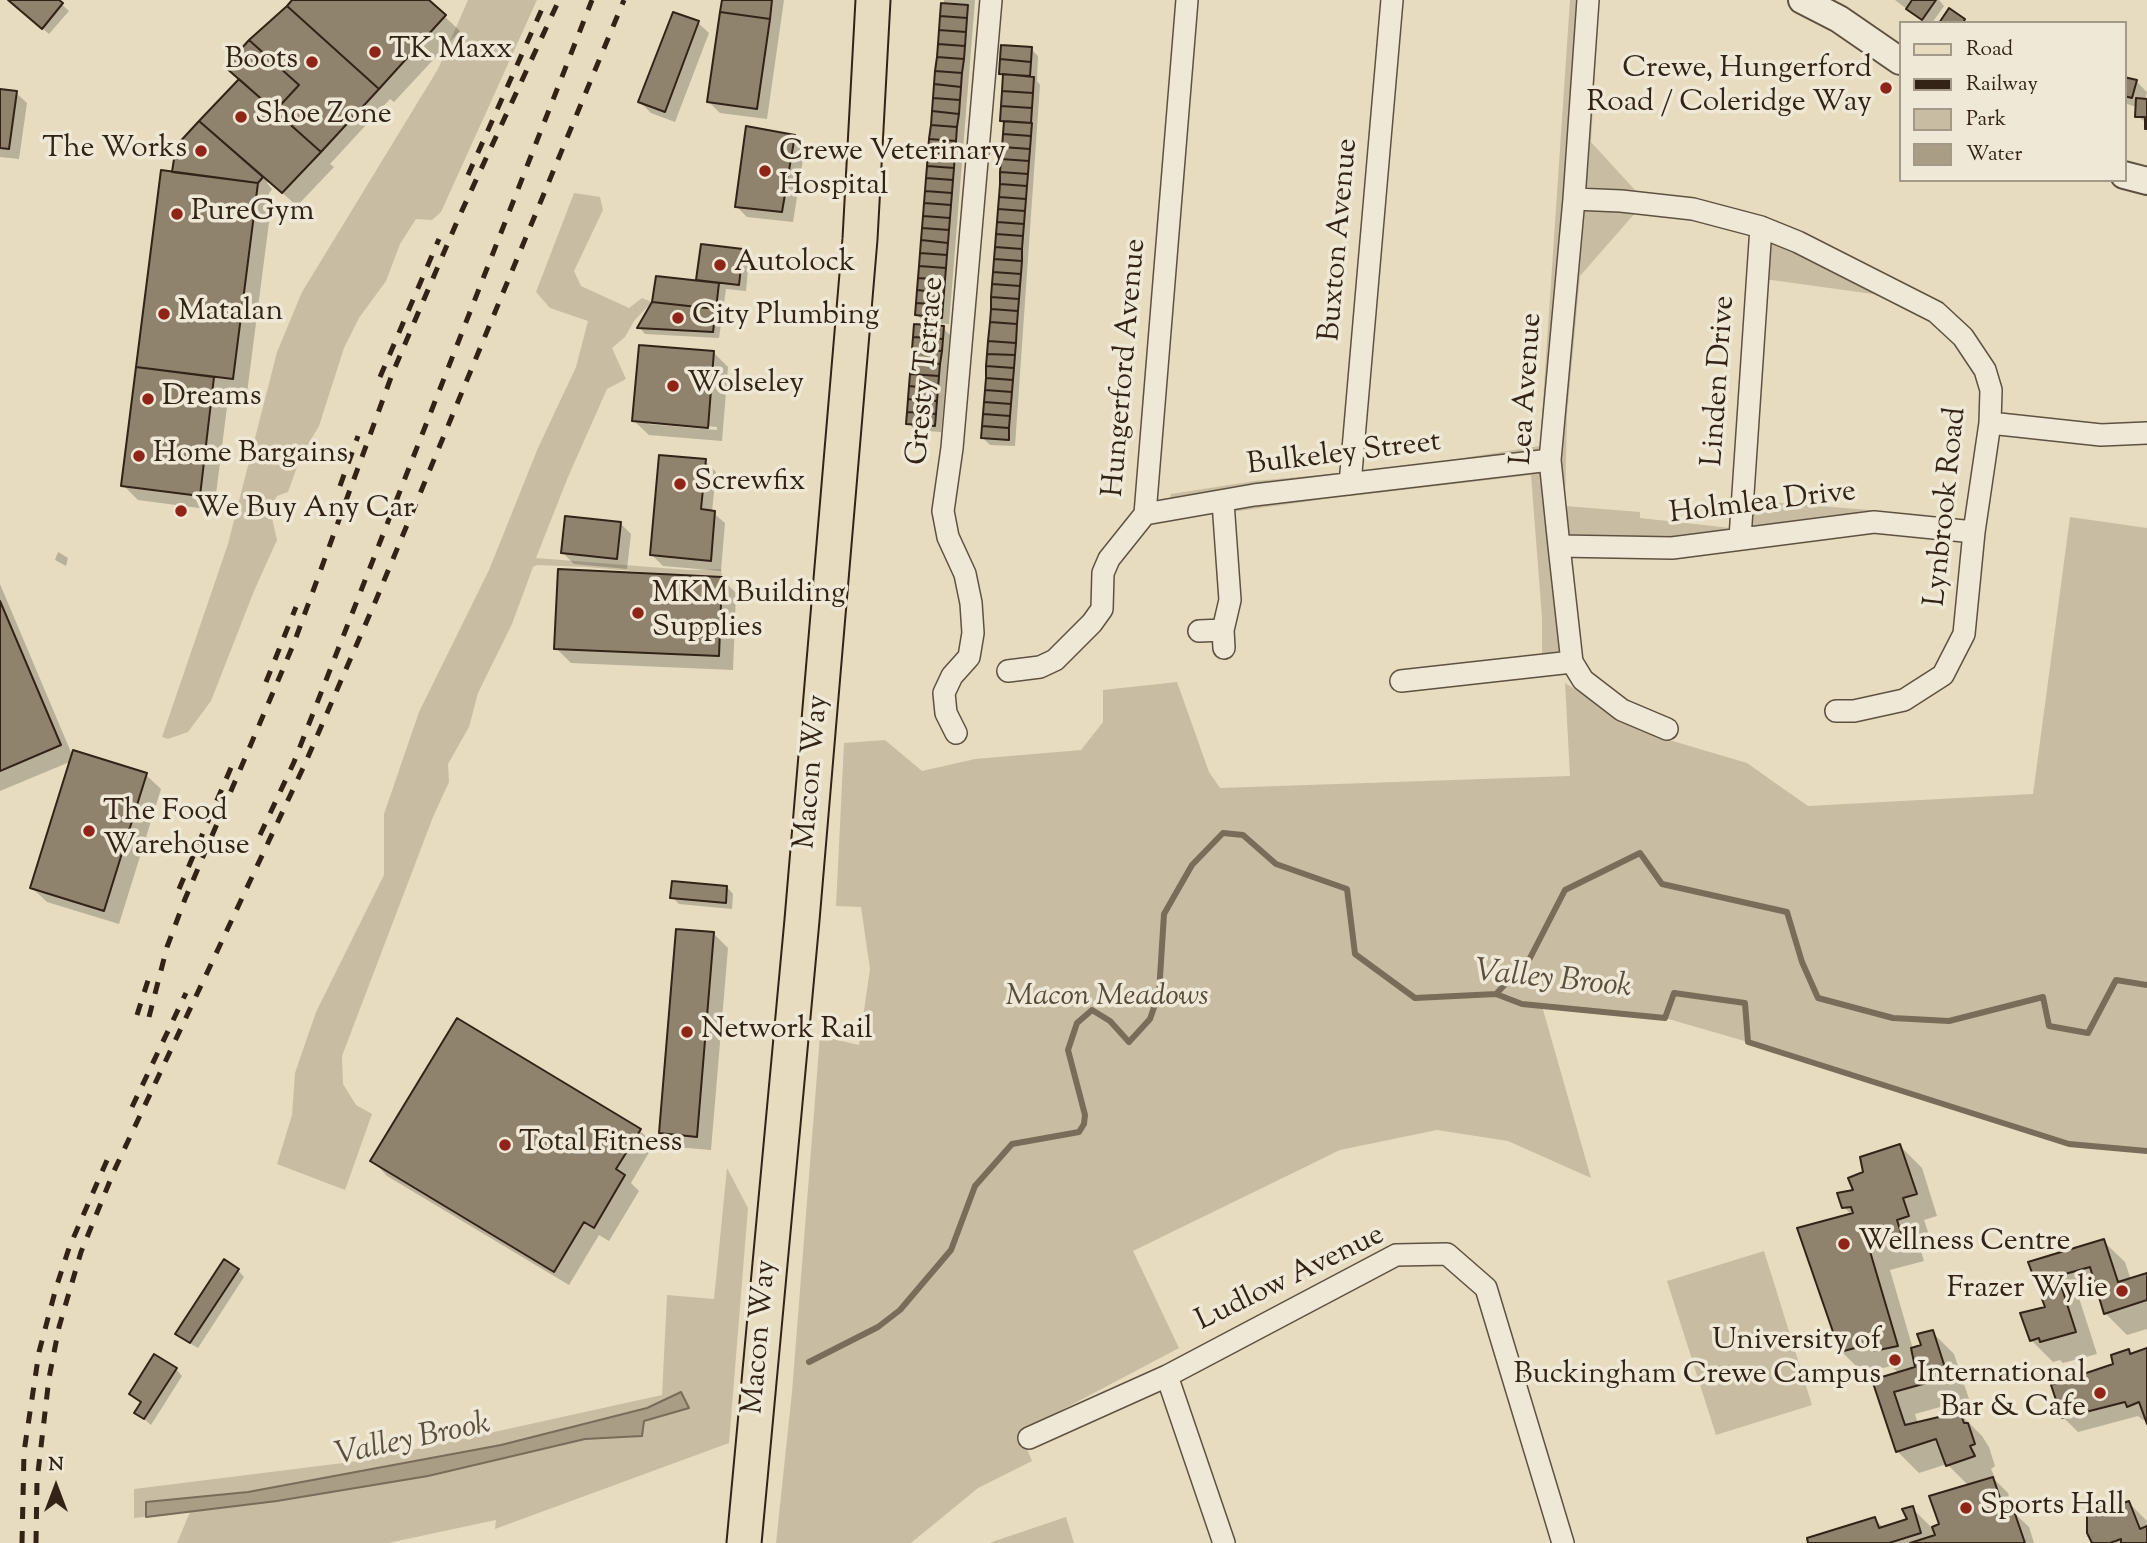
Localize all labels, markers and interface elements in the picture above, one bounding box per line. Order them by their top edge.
legend [1898,21,2126,182]
place label: TK Maxx [389,34,512,70]
text: Road [1966,35,2013,65]
place label: Boots [224,44,298,80]
marker: TK Maxx [367,44,383,60]
place label: Crewe, Hungerford Road / Coleridge Way [1587,53,1872,124]
marker: Boots [304,54,320,70]
text: Railway [1966,70,2038,100]
marker: Crewe, Hungerford Road / Coleridge Way [1878,80,1894,96]
place label: Shoe Zone [255,99,392,135]
text: Park [1966,105,2006,135]
marker: Shoe Zone [233,109,249,125]
place label: The Works [42,133,187,169]
place label: Crewe Veterinary Hospital [779,136,1006,206]
street label: Buxton Avenue [1314,137,1368,343]
text: Water [1966,140,2022,170]
marker: The Works [193,143,209,159]
marker: Crewe Veterinary Hospital [757,163,773,179]
place label: PureGym [191,196,314,232]
marker: PureGym [169,206,185,222]
street label: Hungerford Avenue [1098,237,1156,499]
place label: Autolock [734,247,855,283]
marker: Autolock [712,257,728,273]
street label: Gresty Terrace [902,275,954,467]
street label: Linden Drive [1697,294,1745,468]
place label: Matalan [178,296,283,332]
place label: City Plumbing [692,300,879,336]
marker: Matalan [156,306,172,322]
marker: City Plumbing [670,310,686,326]
street label: Lea Avenue [1506,312,1552,466]
place label: Wolseley [687,368,804,404]
marker: Wolseley [665,378,681,394]
place label: Dreams [162,381,261,417]
marker: Dreams [140,391,156,407]
street label: Lynbrook Road [1920,406,1976,608]
street label: Bulkeley Street [1245,426,1443,486]
place label: Home Bargains [153,438,348,474]
marker: Home Bargains [131,448,147,464]
place label: Screwfix [694,466,805,502]
marker: Screwfix [672,476,688,492]
street label: Holmlea Drive [1668,476,1858,534]
place label: We Buy Any Car [195,493,414,529]
marker: We Buy Any Car [173,503,189,519]
place label: MKM Building Supplies [652,578,846,648]
marker: MKM Building Supplies [630,605,646,621]
street label: Macon Way [789,693,839,851]
place label: The Food Warehouse [103,796,250,866]
marker: The Food Warehouse [81,823,97,839]
water label: Valley Brook [1473,955,1633,1009]
park label: Macon Meadows [1006,981,1208,1017]
place label: Network Rail [701,1014,873,1050]
marker: Network Rail [679,1024,695,1040]
place label: Total Fitness [519,1127,682,1163]
marker: Total Fitness [497,1137,513,1153]
street label: Ludlow Avenue [1191,1219,1391,1341]
place label: Wellness Centre [1858,1226,2071,1262]
marker: Wellness Centre [1836,1236,1852,1252]
street label: Macon Way [737,1258,787,1416]
place label: Frazer Wylie [1947,1273,2108,1309]
marker: Frazer Wylie [2114,1283,2130,1299]
place label: University of Buckingham Crewe Campus [1514,1325,1881,1396]
marker: University of Buckingham Crewe Campus [1887,1352,1903,1368]
place label: International Bar & Cafe [1917,1358,2086,1428]
marker: International Bar & Cafe [2092,1385,2108,1401]
water label: Valley Brook [332,1407,494,1477]
north arrow [21,1452,91,1522]
text: N [48,1452,64,1479]
place label: Sports Hall [1980,1490,2125,1526]
marker: Sports Hall [1958,1500,1974,1516]

